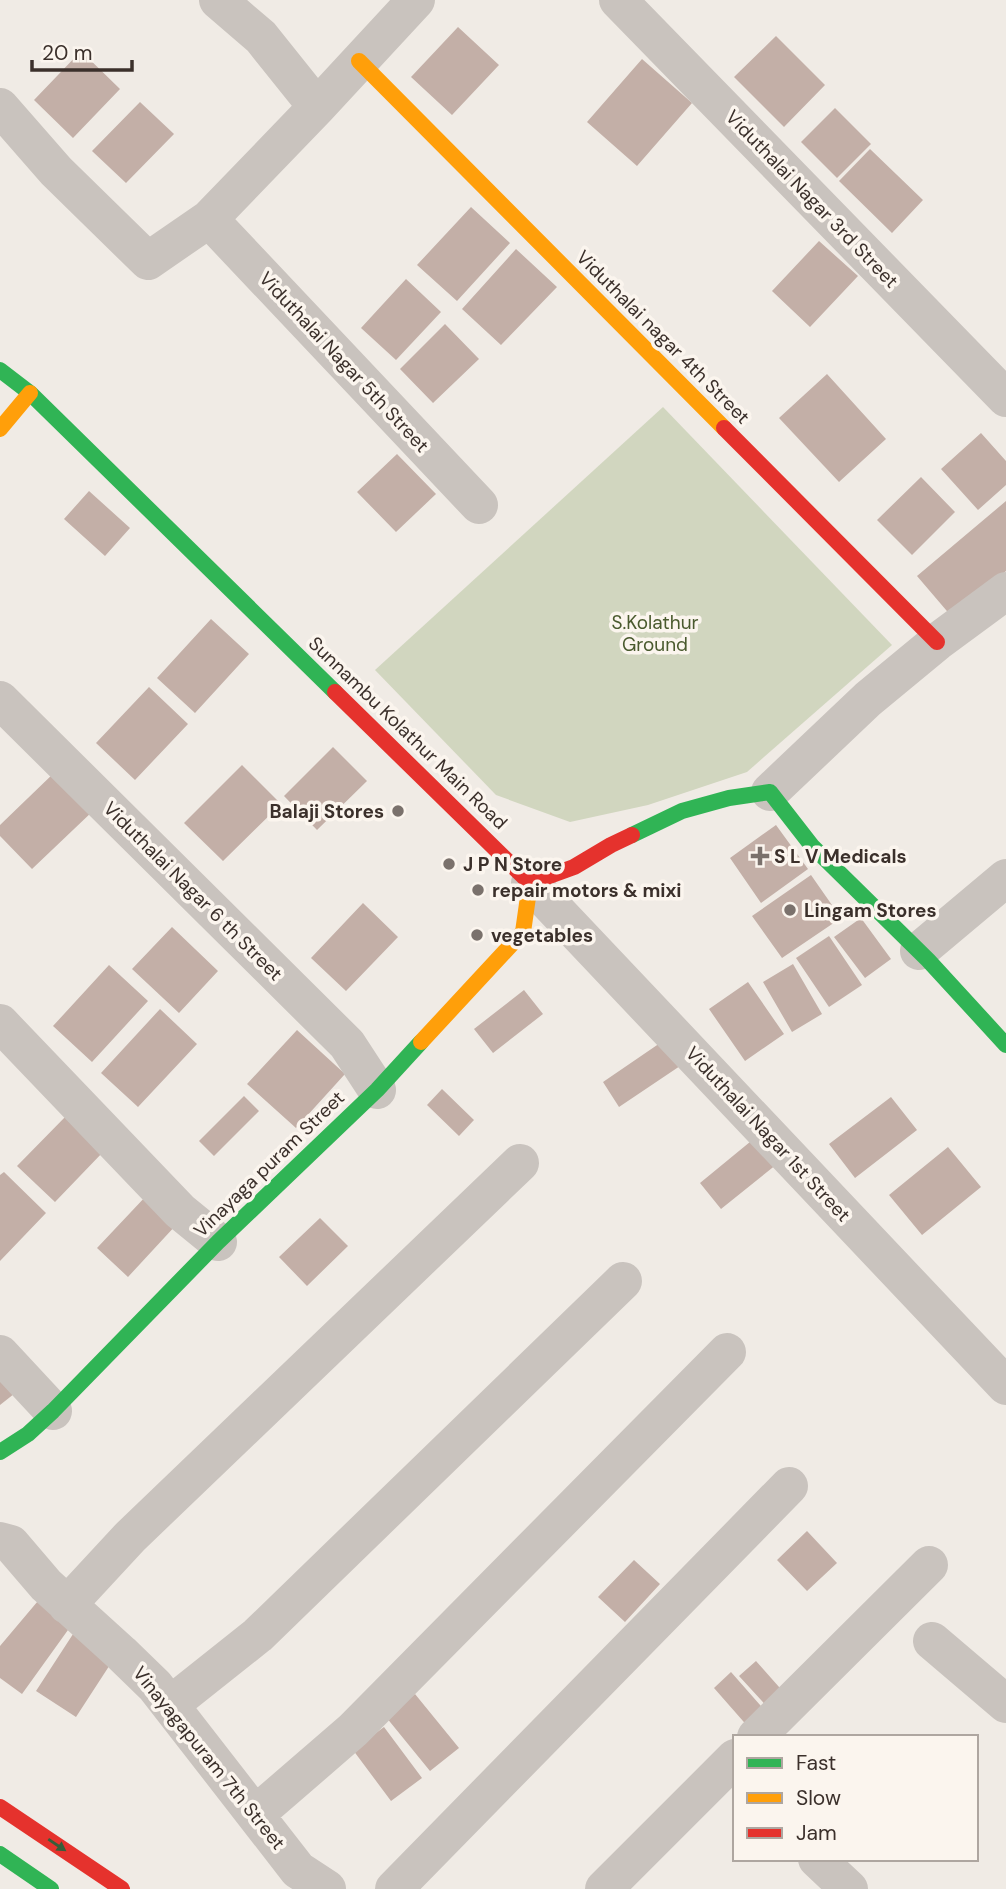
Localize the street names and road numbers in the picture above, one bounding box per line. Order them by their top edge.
street label: Viduthalai Nagar 3rd Street [720,105,904,293]
street label: Viduthalai nagar 4th Street [571,245,755,429]
street label: Viduthalai Nagar 5th Street [254,266,434,458]
street label: Sunnambu Kolathur Main Road [303,631,513,835]
street label: Viduthalai Nagar 6 th Street [98,796,288,986]
street label: Viduthalai Nagar 1st Street [680,1041,856,1227]
street label: Vinayaga puram Street [188,1085,350,1243]
street label: Vinayagapuram 7th Street [127,1661,291,1855]

